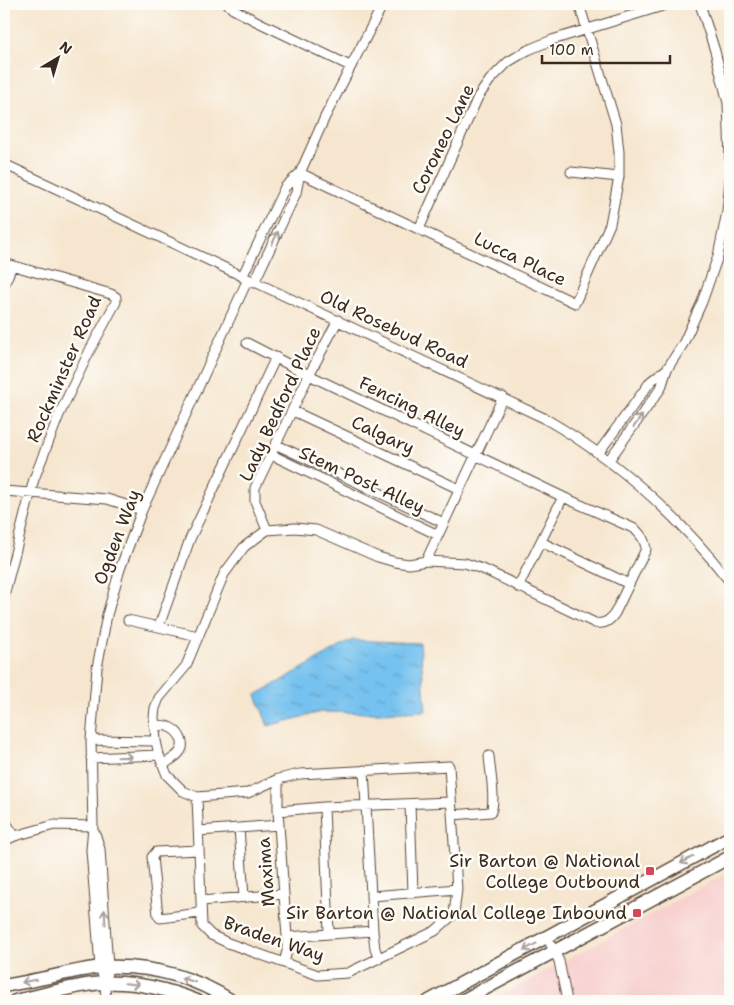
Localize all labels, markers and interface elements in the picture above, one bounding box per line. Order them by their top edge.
north arrow [32,32,82,82]
scale bar [542,32,669,64]
text: N [56,37,76,58]
text: 100 m [549,40,594,60]
street label: Coroneo Lane [406,80,480,198]
street label: Lucca Place [470,226,570,292]
one-way arrow [270,231,280,246]
street label: Old Rosebud Road [316,284,472,374]
street label: Rockminster Road [21,292,107,446]
street label: Lady Bedford Place [234,323,326,485]
street label: Fencing Alley [355,371,469,443]
street label: Calgary [347,410,419,460]
one-way arrow [633,414,643,428]
street label: Stem Post Alley [295,440,429,520]
street label: Ogden Way [88,486,146,588]
one-way arrow [116,752,132,761]
street label: Maxima [252,837,280,907]
place label: Sir Barton @ National College Outbound [449,849,641,894]
one-way arrow [680,855,695,865]
marker: Sir Barton @ National College Outbound [644,865,656,877]
place label: Sir Barton @ National College Inbound [286,901,627,925]
marker: Sir Barton @ National College Inbound [631,907,643,919]
one-way arrow [100,909,109,925]
street label: Braden Way [220,911,328,967]
one-way arrow [522,942,537,952]
one-way arrow [181,974,197,984]
one-way arrow [21,977,37,987]
one-way arrow [123,979,139,989]

